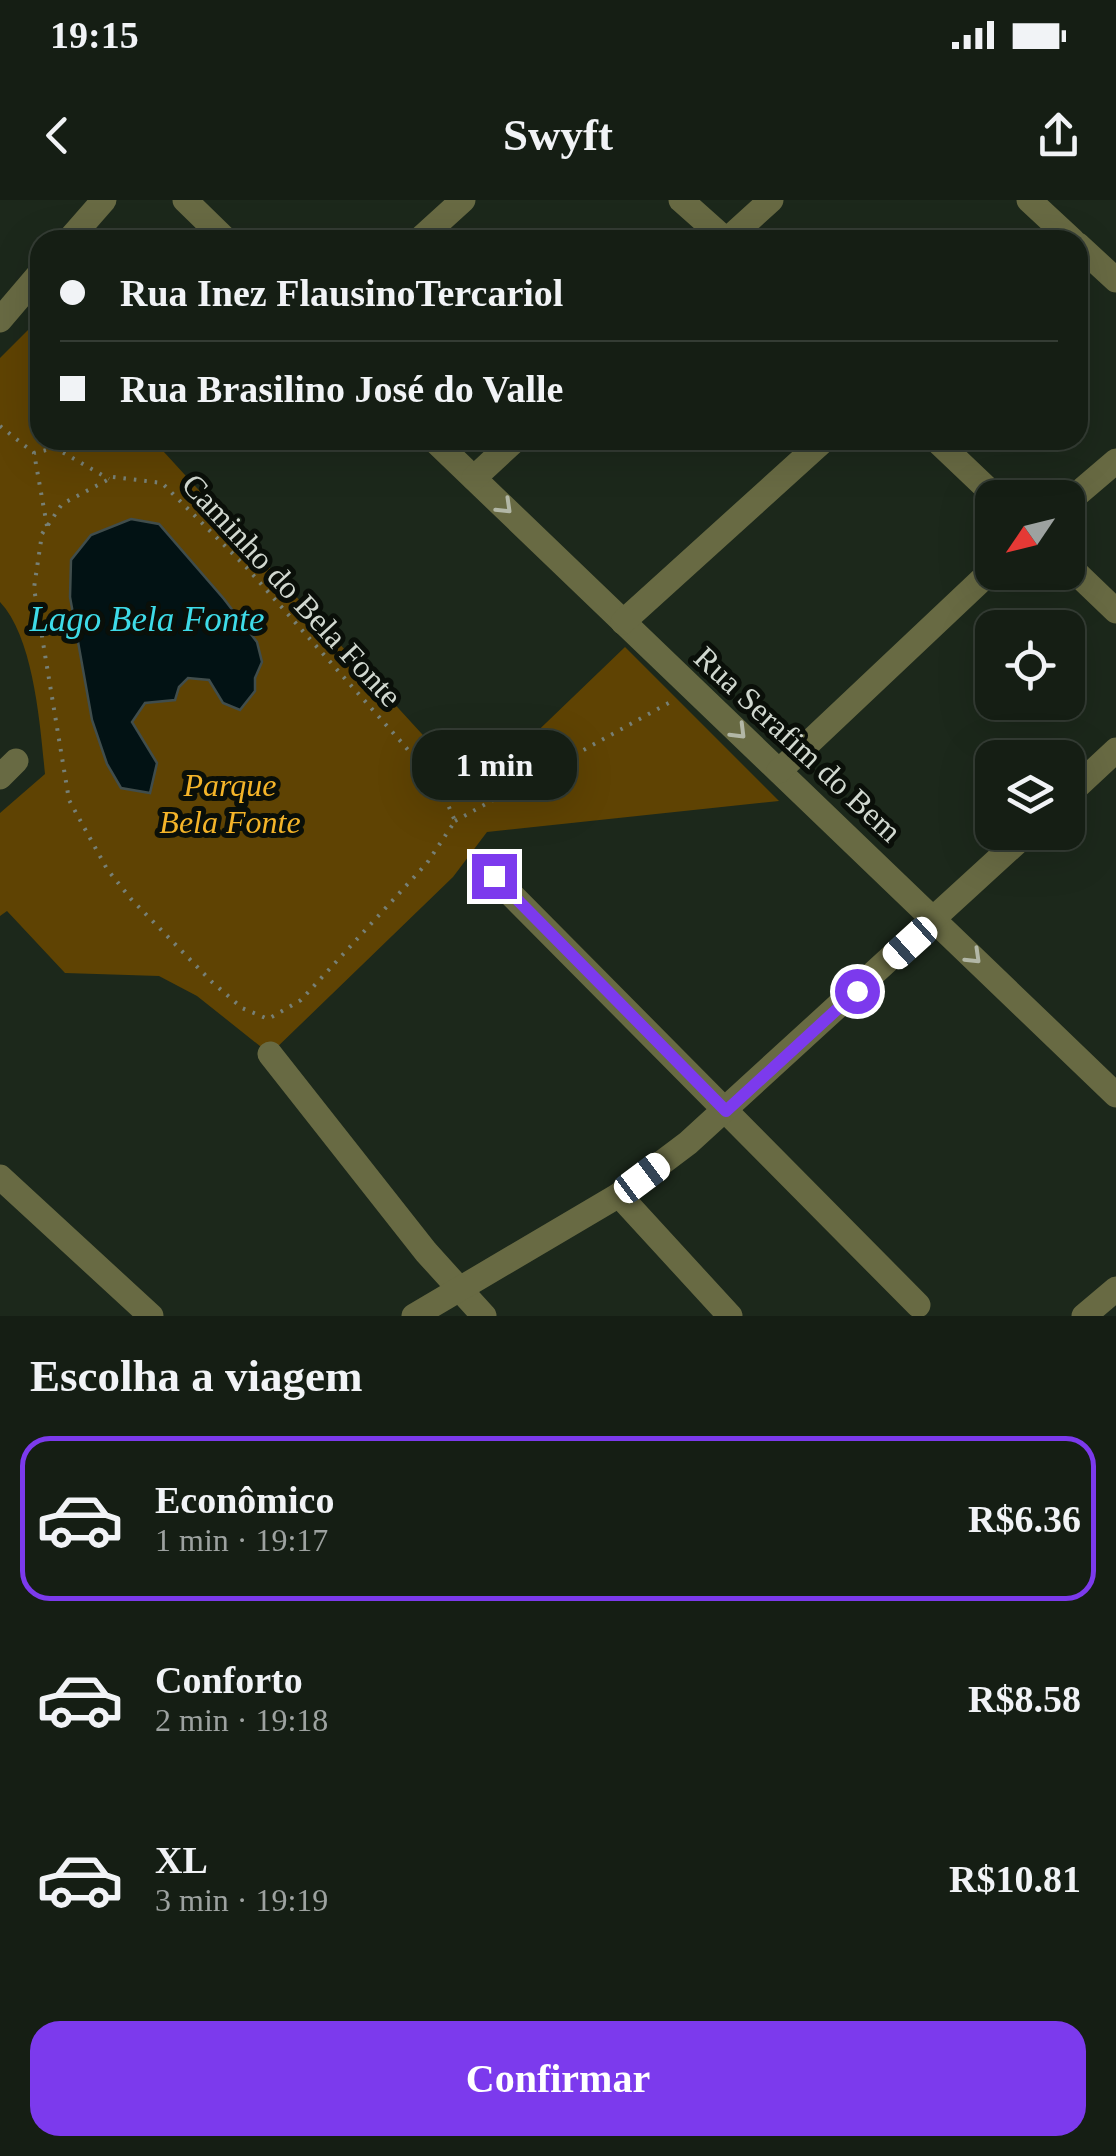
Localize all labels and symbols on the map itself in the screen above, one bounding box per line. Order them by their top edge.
street label: Caminho do Bela Fonte [175,466,409,714]
north arrow [975,480,1085,590]
one-way arrow [493,496,511,514]
water label: Lago Bela Fonte [28,600,265,639]
street label: Rua Serafim do Bem [687,639,909,849]
one-way arrow [728,720,746,738]
callout: 1 min [412,731,576,801]
park label: Parque Bela Fonte [159,767,301,840]
route end [472,854,517,899]
car [878,912,942,974]
one-way arrow [963,945,981,963]
route start [835,969,880,1014]
car [609,1148,675,1208]

